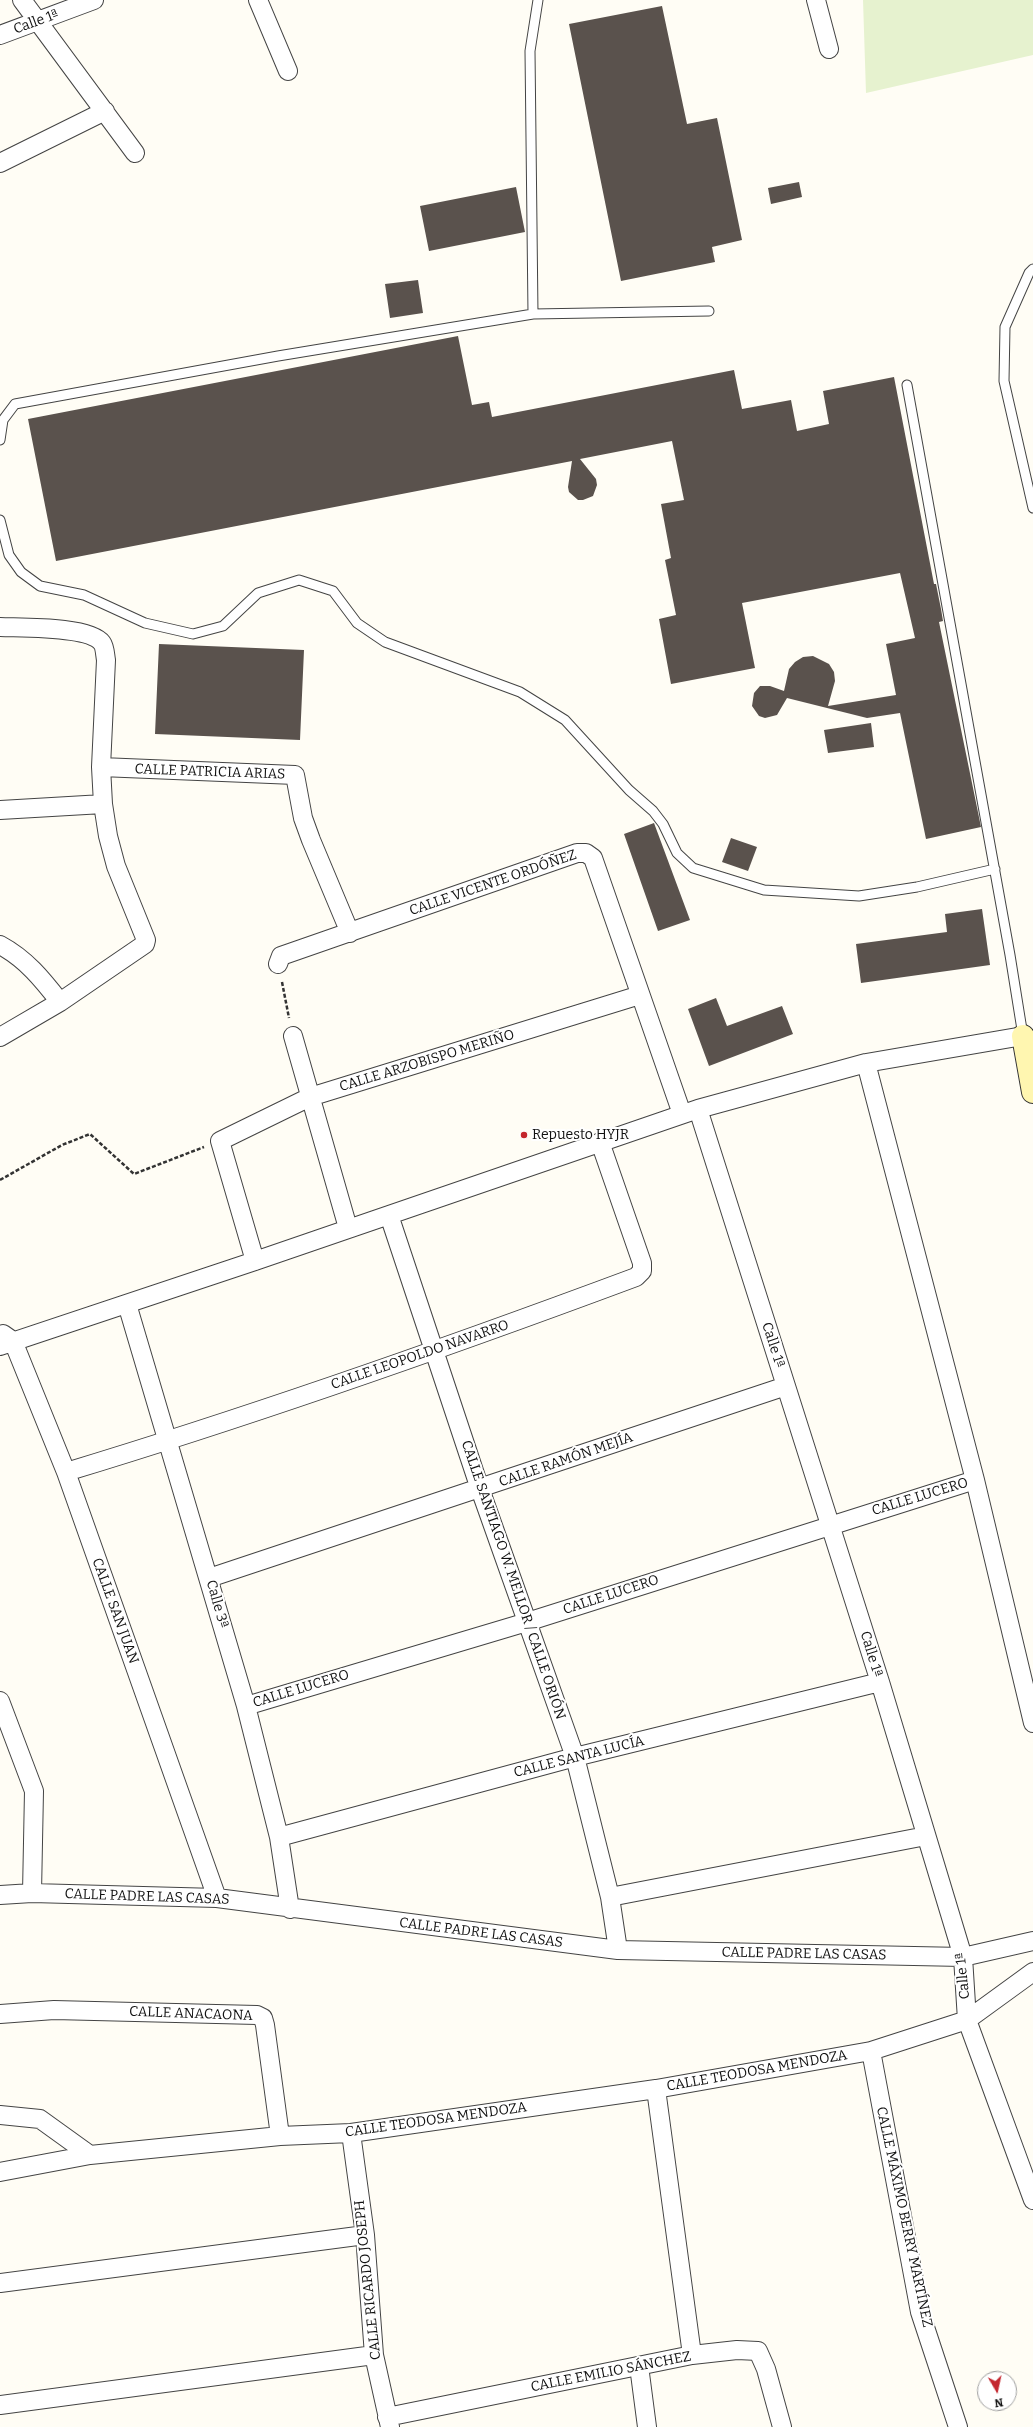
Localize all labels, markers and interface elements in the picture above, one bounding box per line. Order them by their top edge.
street label: Calle 1ª [11,6,61,38]
street label: CALLE PATRICIA ARIAS [134,761,286,783]
street label: CALLE VICENTE ORDÓÑEZ [407,846,579,920]
street label: CALLE ARZOBISPO MERIÑO [338,1026,516,1096]
place label: Repuesto HYJR [532,1127,629,1143]
marker: Repuesto HYJR [519,1130,529,1140]
street label: CALLE LEOPOLDO NAVARRO [329,1317,511,1393]
street label: Calle 1ª [758,1320,788,1370]
street label: CALLE RAMÓN MEJÍA [497,1429,635,1491]
street label: CALLE SANTIAGO W. MELLOR / CALLE ORIÓN [457,1438,569,1722]
street label: CALLE LUCERO [870,1474,970,1520]
street label: CALLE SAN JUAN [88,1556,142,1666]
street label: CALLE LUCERO [561,1572,661,1618]
street label: Calle 3ª [202,1578,232,1630]
street label: Calle 1ª [856,1629,886,1679]
street label: CALLE LUCERO [251,1666,351,1712]
street label: CALLE SANTA LUCÍA [512,1733,646,1781]
street label: CALLE PADRE LAS CASAS [64,1886,230,1908]
street label: CALLE PADRE LAS CASAS [398,1915,564,1951]
street label: CALLE PADRE LAS CASAS [721,1944,887,1964]
street label: Calle 1ª [952,1952,974,2000]
street label: CALLE ANACAONA [129,2003,253,2025]
street label: CALLE TEODOSA MENDOZA [665,2047,849,2095]
street label: CALLE TEODOSA MENDOZA [344,2099,528,2141]
street label: CALLE MÁXIMO BERRY MARTÍNEZ [872,2105,936,2329]
street label: CALLE RICARDO JOSEPH [351,2199,385,2361]
street label: CALLE EMILIO SÁNCHEZ [529,2348,693,2396]
north arrow [977,2371,1017,2411]
text: N [994,2395,1004,2409]

